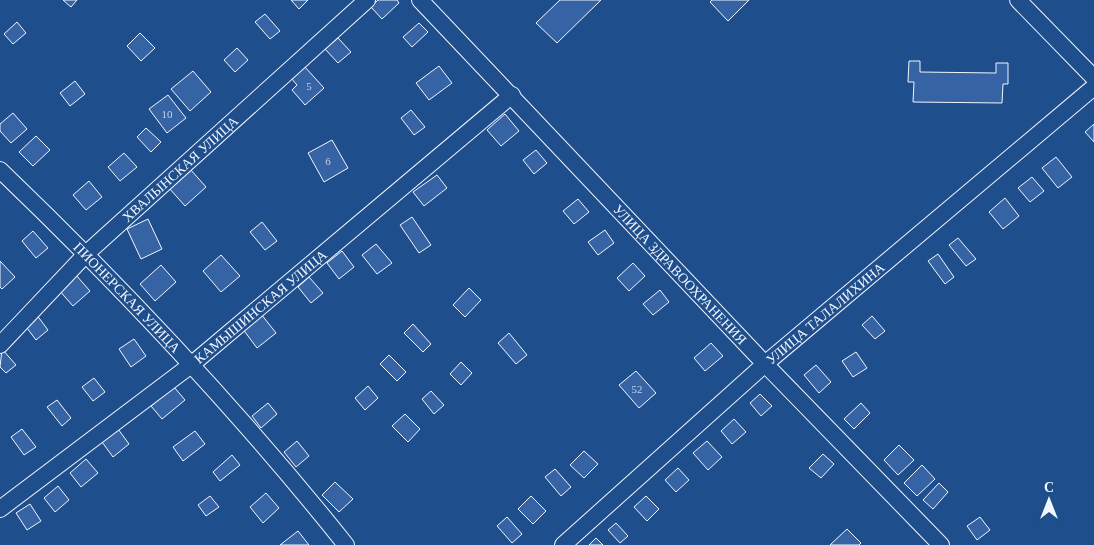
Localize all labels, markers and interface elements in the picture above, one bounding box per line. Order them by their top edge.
house number: 5 [306,80,312,92]
house number: 10 [162,108,173,120]
street label: ХВАЛЫНСКАЯ УЛИЦА [119,112,242,225]
house number: 6 [325,155,331,167]
street label: УЛИЦА ЗДРАВООХРАНЕНИЯ [610,201,750,347]
street label: ПИОНЕРСКАЯ УЛИЦА [71,239,184,356]
street label: КАМЫШИНСКАЯ УЛИЦА [191,246,330,366]
street label: УЛИЦА ТАЛАЛИХИНА [763,259,888,367]
house number: 52 [632,383,643,395]
north arrow [1024,475,1074,525]
text: С [1044,480,1054,495]

